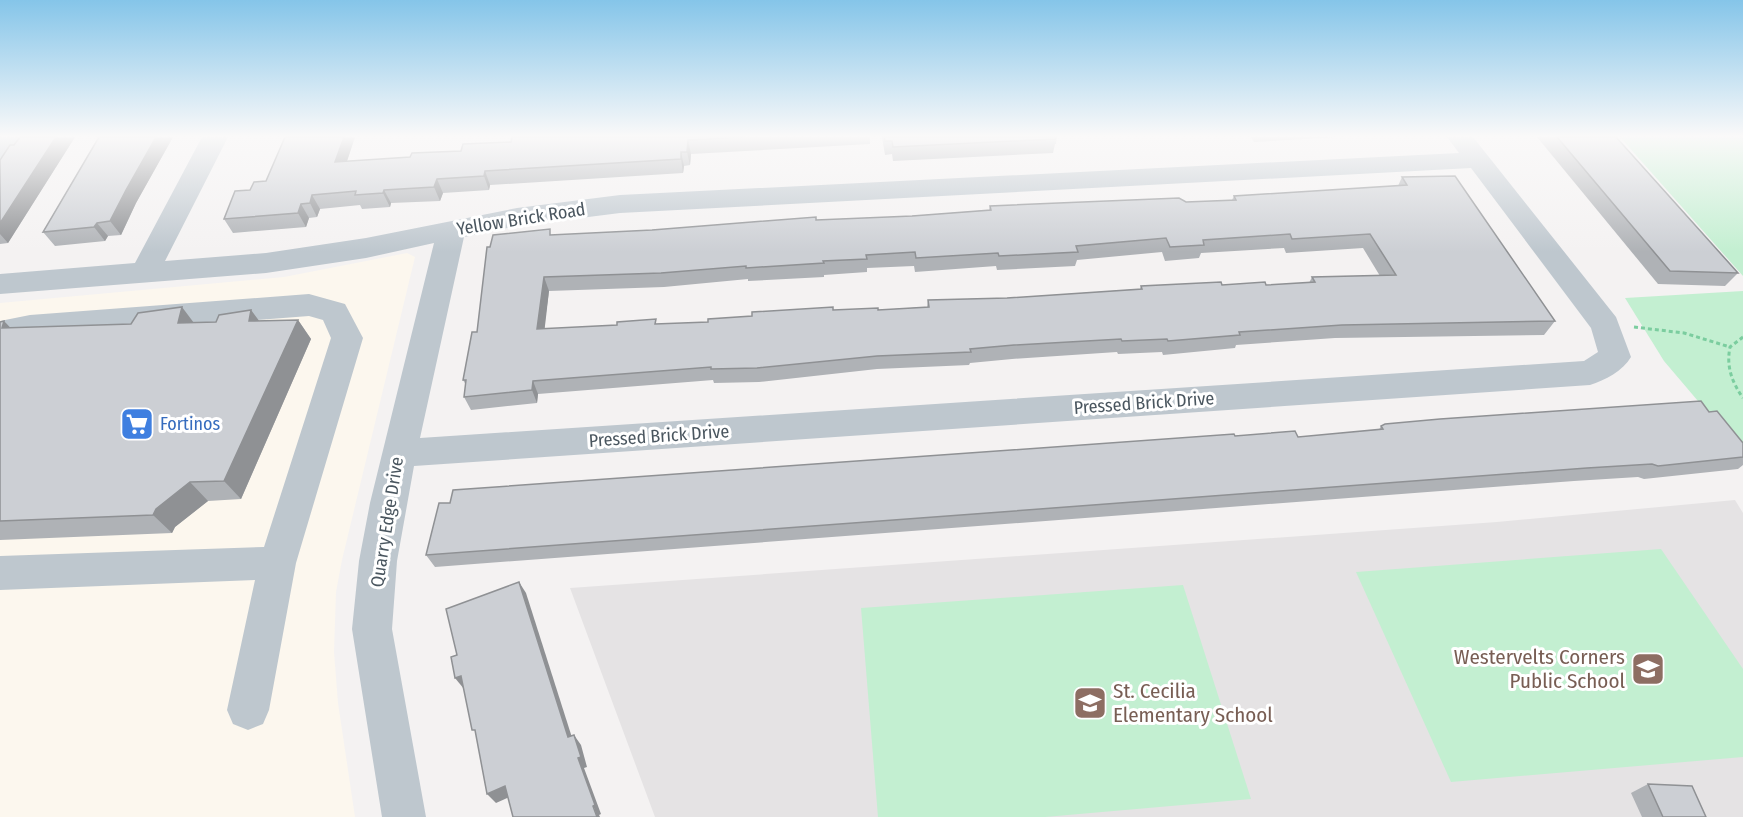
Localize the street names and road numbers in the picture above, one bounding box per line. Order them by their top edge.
street label: Yellow Brick Road [455,198,587,240]
street label: Pressed Brick Drive [1073,387,1215,419]
street label: Pressed Brick Drive [588,420,730,452]
street label: Quarry Edge Drive [366,455,408,589]

